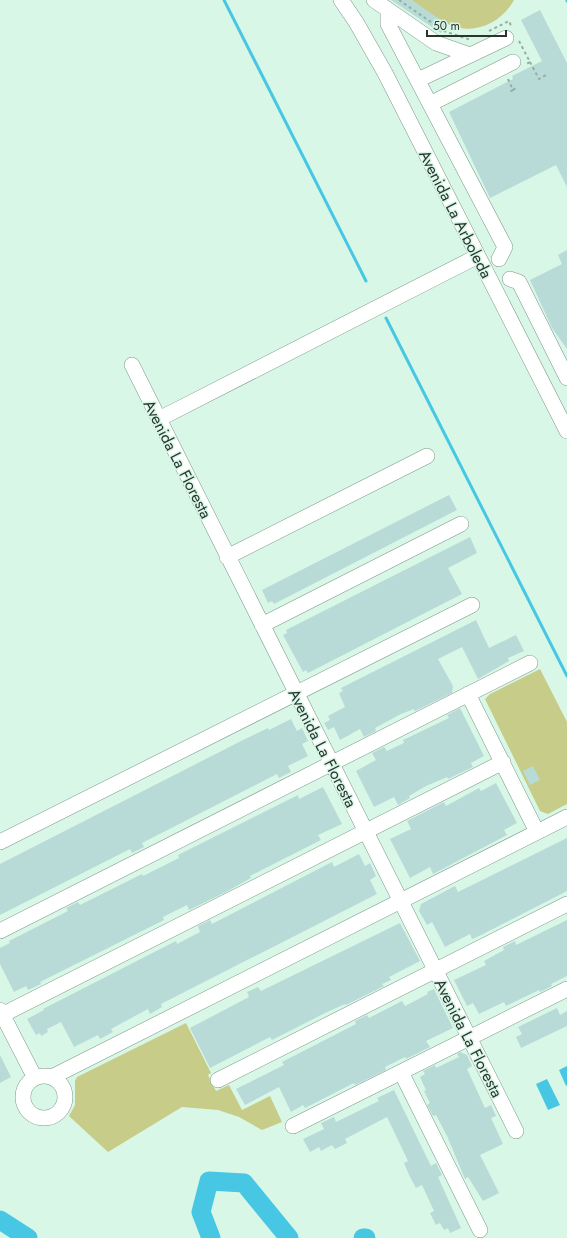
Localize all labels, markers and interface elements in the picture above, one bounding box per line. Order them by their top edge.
scale bar [427,12,506,38]
text: 50 m [433,17,460,35]
street label: Avenida La Arboleda [413,146,498,282]
street label: Avenida La Floresta [138,396,217,523]
street label: Avenida La Floresta [283,685,362,812]
street label: Avenida La Floresta [429,975,508,1102]

